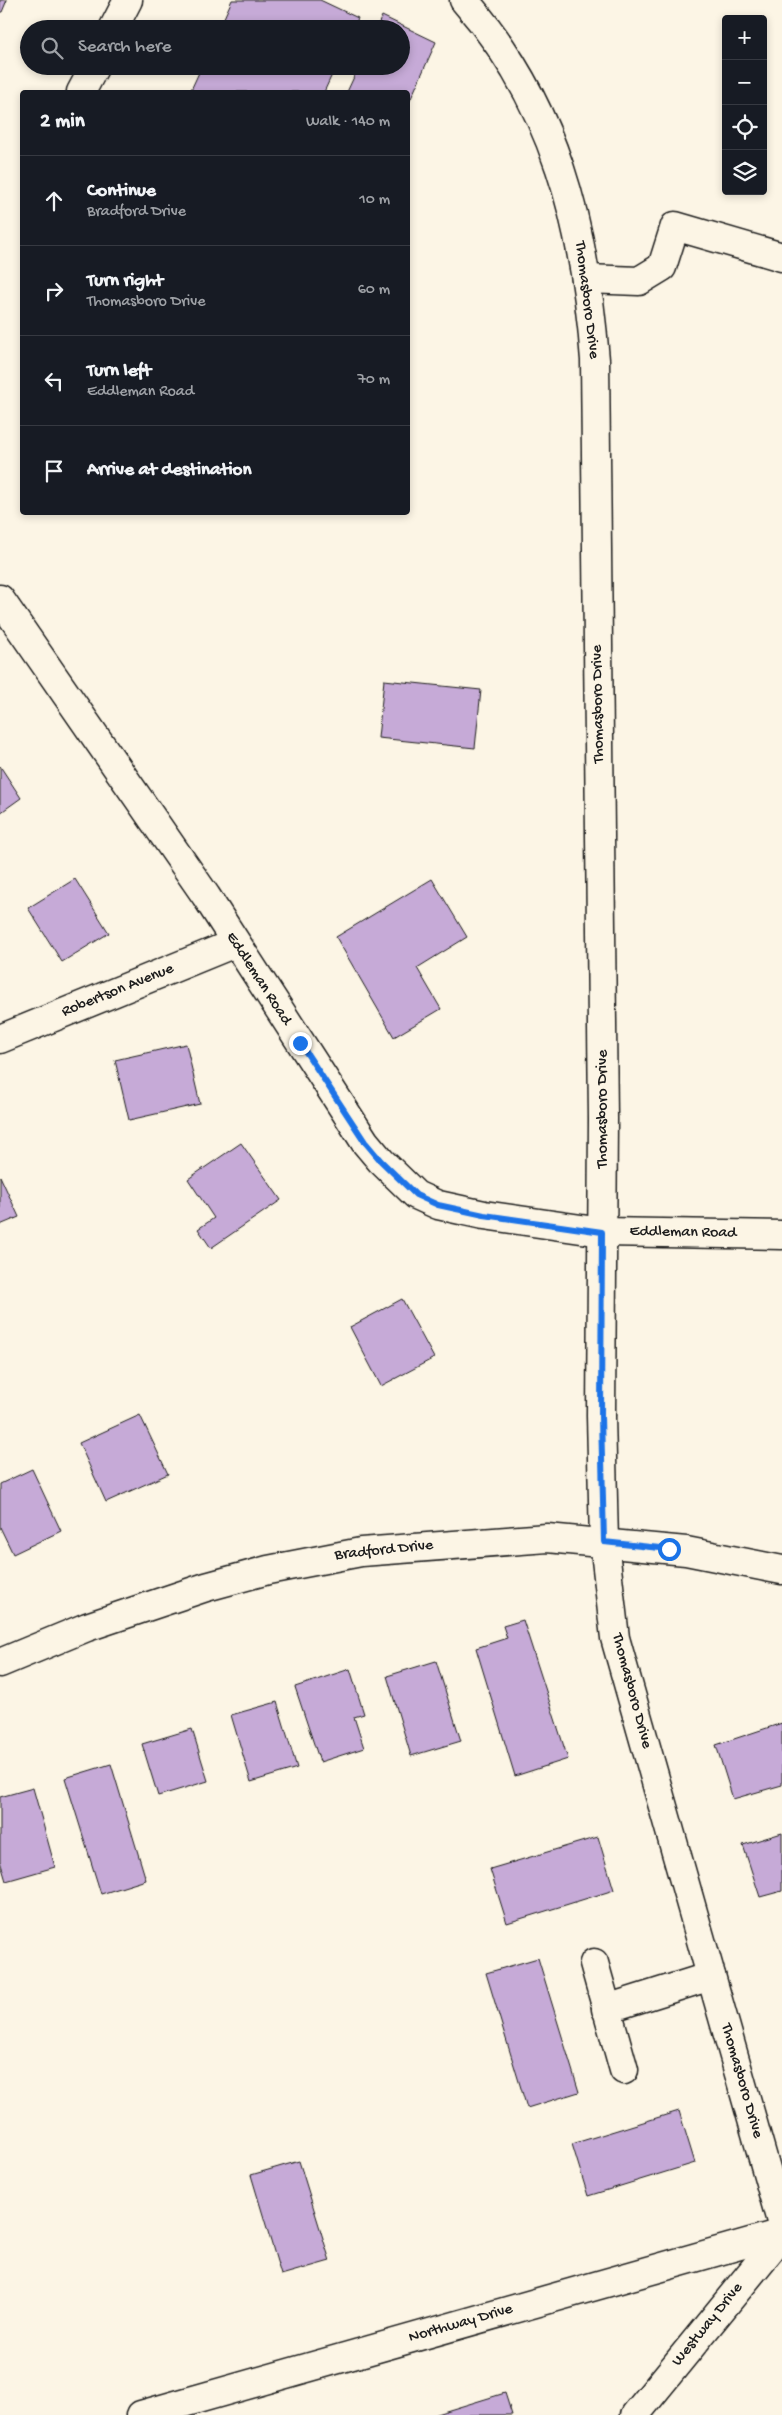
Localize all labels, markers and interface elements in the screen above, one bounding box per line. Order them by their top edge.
map controls [722,15,767,195]
button: + [722,15,767,60]
search box [20,20,410,75]
icon: search [38,34,66,62]
text: Search here [78,36,172,59]
button: − [722,60,767,105]
button: locate [722,105,767,150]
text: 2 min [40,110,85,135]
text: Walk · 140 m [306,113,390,132]
button: layers [722,150,767,195]
text: Continue [87,180,156,203]
icon: ahead [40,187,68,215]
text: 10 m [359,191,390,210]
text: Bradford Drive [87,203,186,222]
street label: Thomasboro Drive [569,239,603,361]
text: Turn right [87,270,163,293]
icon: right [40,277,68,305]
text: 60 m [358,281,390,300]
text: Thomasboro Drive [87,293,206,312]
text: Turn left [87,360,151,383]
icon: left [40,367,68,395]
text: 70 m [357,371,390,390]
text: Eddleman Road [87,383,194,402]
icon: arrive [40,457,68,485]
text: Arrive at destination [87,459,251,482]
street label: Thomasboro Drive [588,644,610,764]
street label: Eddleman Road [221,929,296,1030]
street label: Robertson Avenue [59,960,178,1022]
route end [289,1032,312,1055]
street label: Thomasboro Drive [594,1049,613,1169]
street label: Eddleman Road [629,1223,738,1243]
street label: Bradford Drive [333,1536,435,1566]
route start [658,1538,681,1561]
street label: Thomasboro Drive [606,1630,656,1751]
street label: Thomasboro Drive [715,2020,767,2141]
street label: Westway Drive [668,2279,748,2371]
street label: Northway Drive [407,2300,516,2348]

